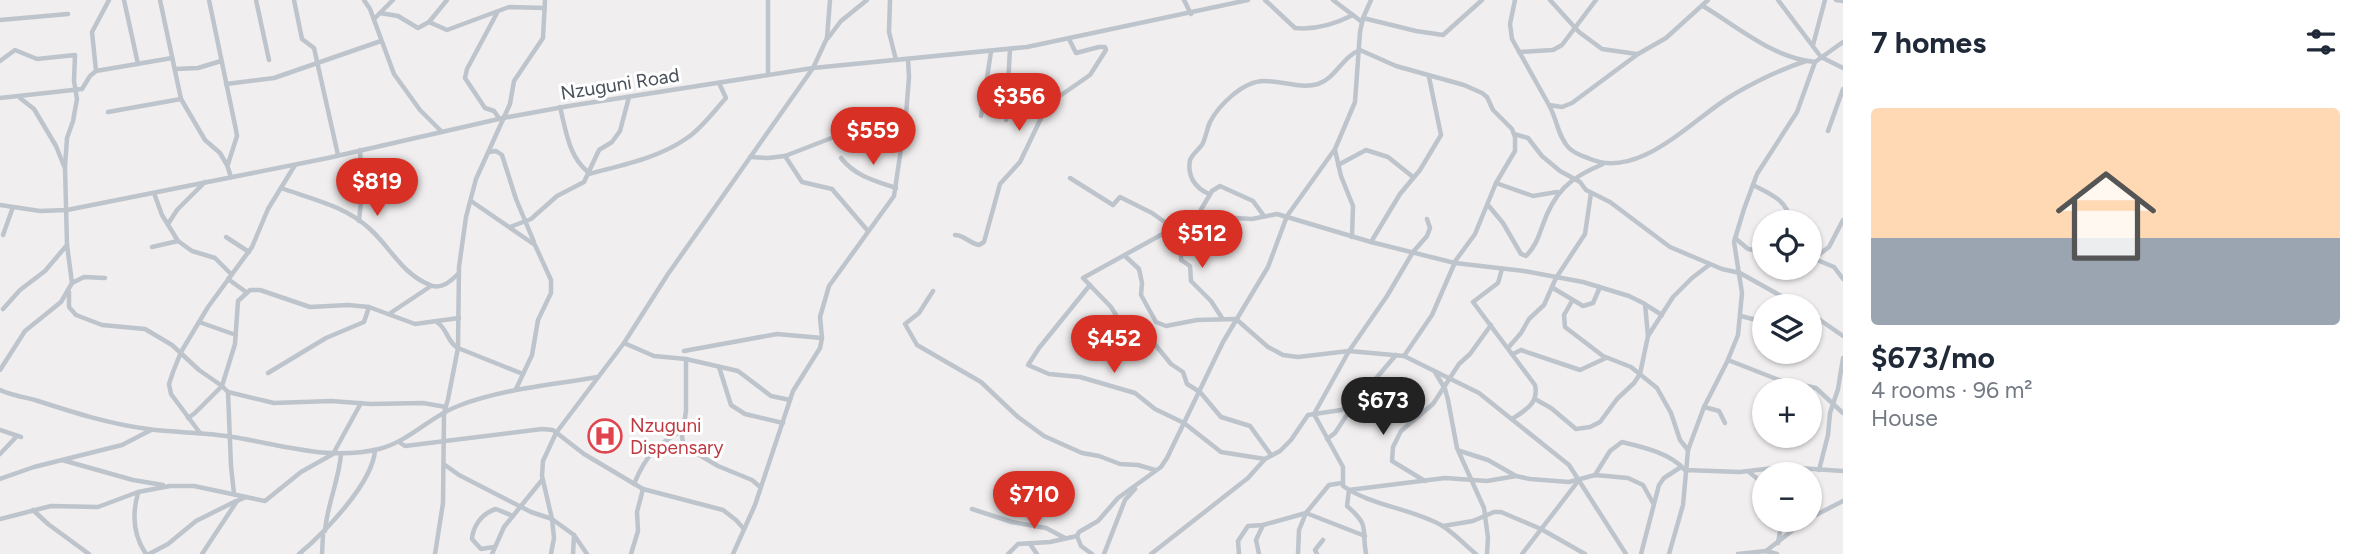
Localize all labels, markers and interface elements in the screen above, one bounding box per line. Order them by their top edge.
icon: filters [2302,23,2340,61]
text: 7 homes [1871,24,1986,61]
street label: Nzuguni Road [559,63,681,105]
pin: $356 [978,74,1060,133]
text: $356 [993,82,1045,110]
pin: $559 [832,108,914,167]
text: $559 [847,116,899,144]
icon: home [2043,153,2169,279]
pin: $819 [336,158,418,218]
text: $819 [352,167,402,195]
pin: $512 [1161,210,1243,270]
map controls [1752,210,1822,532]
button: locate [1752,210,1822,280]
text: $512 [1177,219,1227,247]
button: layers [1752,294,1822,364]
pin: $452 [1073,316,1155,375]
text: $452 [1087,324,1141,352]
text: $673/mo [1871,339,1995,376]
text: 4 rooms · 96 m² [1871,376,2033,404]
pin: $673 [1342,378,1424,437]
button: + [1752,378,1822,448]
text: $673 [1357,386,1409,414]
text: House [1871,404,1938,432]
place label: Nzuguni Dispensary [630,414,724,459]
hospital icon: Nzuguni Dispensary [586,417,624,455]
button: − [1752,462,1822,532]
pin: $710 [993,472,1075,531]
text: $710 [1009,480,1059,508]

